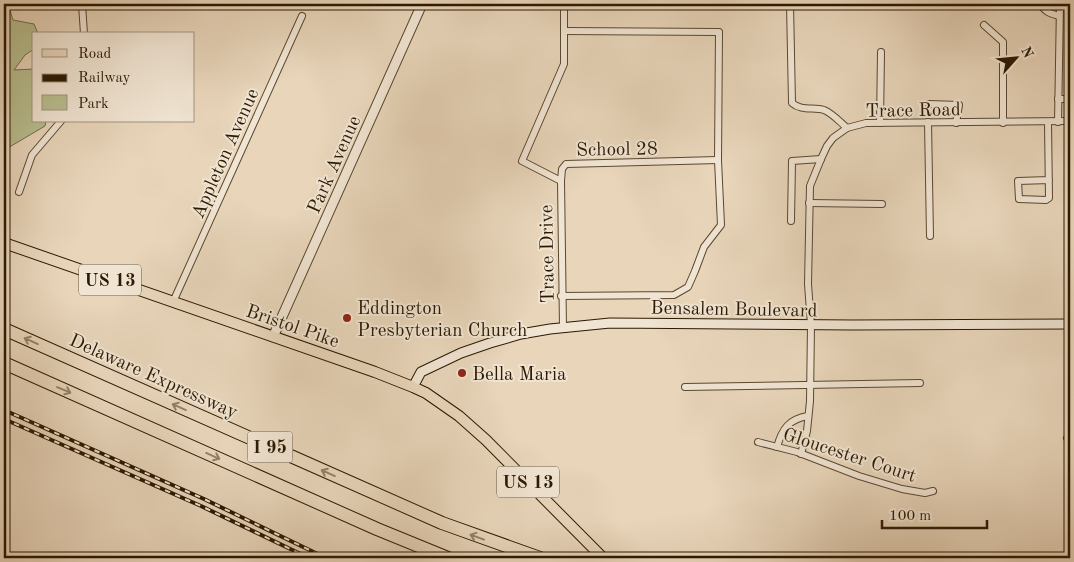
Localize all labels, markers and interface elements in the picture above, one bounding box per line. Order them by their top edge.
legend [32,32,195,122]
north arrow [992,32,1042,82]
text: N [1018,45,1035,61]
text: Road [78,47,112,62]
text: Railway [78,71,131,86]
street label: Appleton Avenue [189,86,263,222]
text: Park [78,97,109,112]
street label: Trace Road [865,101,961,122]
street label: Park Avenue [305,113,365,217]
street label: School 28 [576,140,658,161]
street label: Trace Drive [538,204,559,303]
road number: US 13 [79,264,141,296]
place label: Eddington Presbyterian Church [357,300,527,341]
street label: Bensalem Boulevard [650,300,818,321]
street label: Bristol Pike [243,303,341,352]
marker: Eddington Presbyterian Church [341,312,353,324]
street label: Delaware Expressway [66,332,240,423]
one-way arrow [24,335,39,345]
place label: Bella Maria [472,366,567,385]
marker: Bella Maria [456,367,468,379]
one-way arrow [56,385,71,395]
one-way arrow [172,402,187,412]
street label: Gloucester Court [780,426,918,487]
road number: I 95 [248,432,292,462]
one-way arrow [205,451,220,461]
road number: US 13 [497,467,559,498]
one-way arrow [321,468,336,478]
scale bar [882,497,986,529]
text: 100 m [889,509,931,524]
one-way arrow [470,532,485,541]

